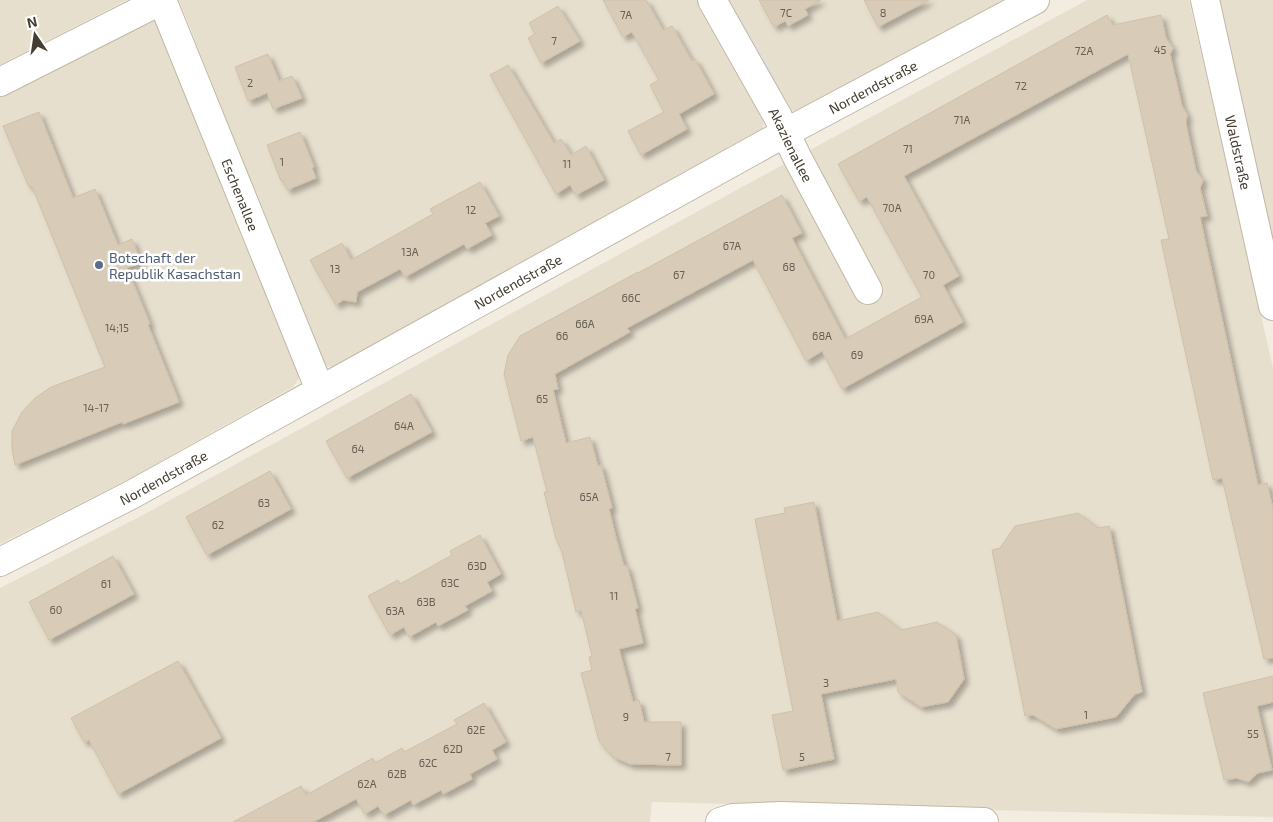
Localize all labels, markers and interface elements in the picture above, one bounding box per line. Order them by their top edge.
house number: 7C [780,6,792,19]
house number: 8 [880,6,886,19]
house number: 7A [620,8,632,21]
north arrow [10,10,60,60]
text: N [25,12,39,31]
house number: 7 [551,34,557,47]
house number: 45 [1154,43,1166,56]
house number: 72A [1075,44,1093,57]
street label: Nordendstraße [826,56,920,117]
house number: 2 [247,76,253,89]
house number: 72 [1015,79,1027,92]
street label: Akazienallee [766,104,817,185]
house number: 71A [954,113,971,126]
street label: Waldstraße [1222,113,1255,191]
house number: 71 [903,142,913,155]
house number: 1 [280,155,284,168]
street label: Eschenallee [219,156,263,233]
house number: 11 [563,157,571,170]
house number: 70A [882,201,902,214]
house number: 12 [466,203,476,216]
house number: 67A [723,239,741,252]
house number: 13A [401,245,419,258]
place label: Botschaft der Republik Kasachstan [109,249,241,282]
street label: Nordendstraße [471,250,564,312]
marker: Botschaft der Republik Kasachstan [93,259,105,271]
house number: 68 [783,260,795,273]
house number: 13 [330,262,340,275]
house number: 67 [673,268,685,281]
house number: 70 [923,268,935,281]
house number: 66C [622,291,640,304]
house number: 69A [914,312,934,325]
house number: 66A [575,317,595,330]
house number: 14;15 [105,321,129,334]
house number: 66 [556,329,568,342]
house number: 68A [812,329,832,342]
house number: 69 [851,348,863,361]
house number: 65 [536,392,548,405]
house number: 14-17 [83,401,109,414]
house number: 64A [394,419,414,432]
house number: 64 [351,442,365,455]
street label: Nordendstraße [116,446,210,508]
house number: 65A [579,490,599,503]
house number: 63 [258,496,270,509]
house number: 62 [212,518,224,531]
house number: 63D [467,559,487,572]
house number: 63C [441,576,459,589]
house number: 61 [101,577,111,590]
house number: 11 [610,589,618,602]
house number: 63B [416,595,436,608]
house number: 60 [50,603,62,616]
house number: 63A [385,604,405,617]
house number: 3 [823,676,829,689]
house number: 1 [1084,708,1088,721]
house number: 9 [623,710,629,723]
house number: 62E [467,723,485,736]
house number: 55 [1247,727,1259,740]
house number: 62D [443,742,463,755]
house number: 7 [665,750,671,763]
house number: 5 [799,750,805,763]
house number: 62C [419,756,437,769]
house number: 62B [387,767,407,780]
house number: 62A [357,777,377,790]

